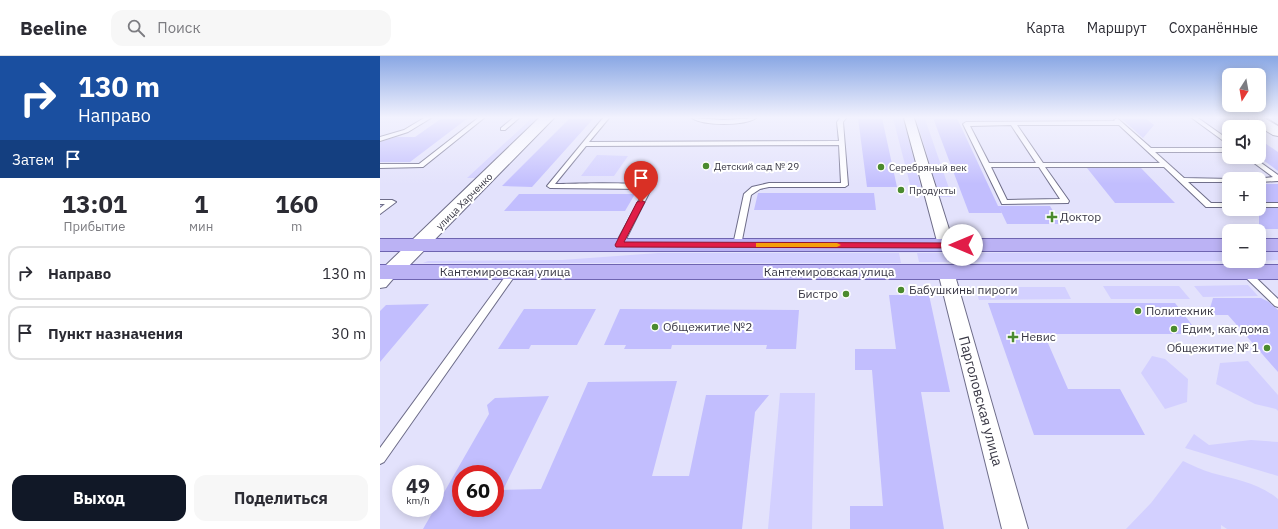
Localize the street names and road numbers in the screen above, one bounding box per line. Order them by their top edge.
street label: улица Харченко [433,170,496,232]
street label: Кантемировская улица [440,264,571,279]
street label: Кантемировская улица [764,264,895,279]
street label: Парголовская улица [955,334,1007,469]

